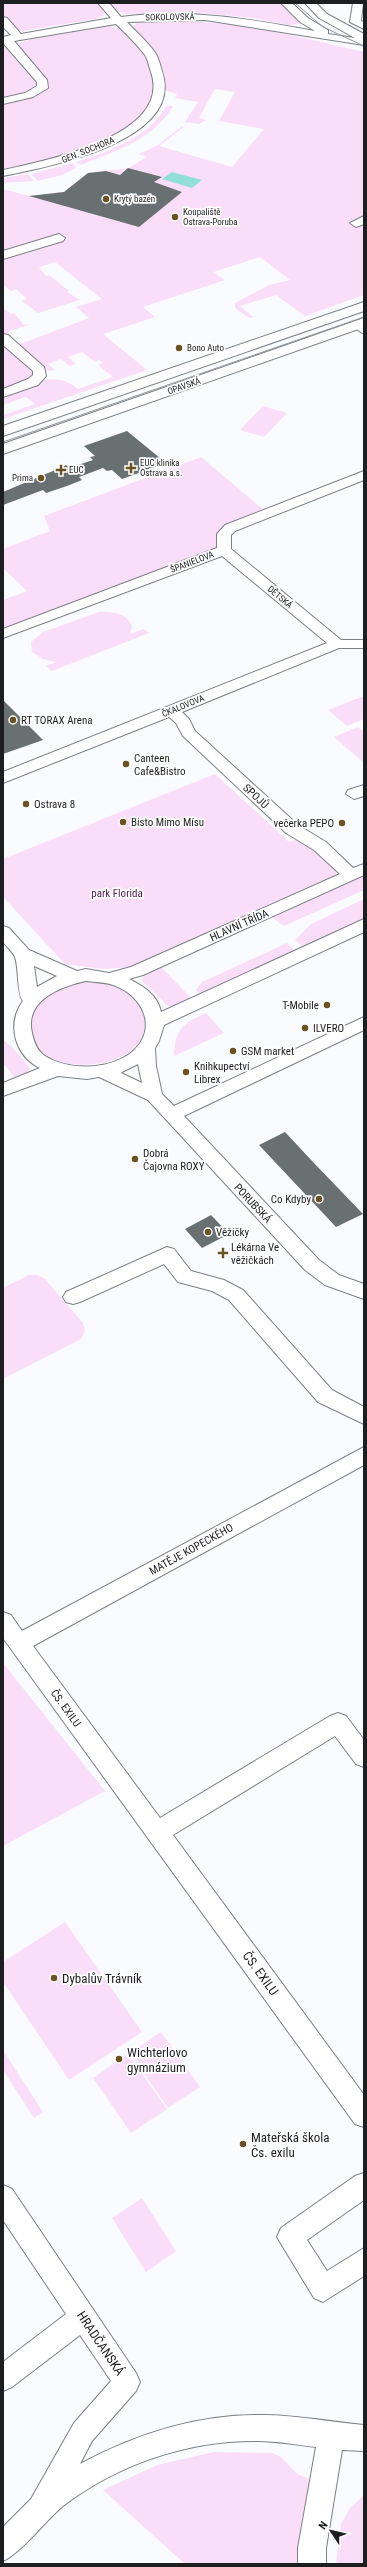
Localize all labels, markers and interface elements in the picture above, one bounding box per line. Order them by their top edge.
street label: SOKOLOVSKÁ [145,11,195,22]
street label: GEN. SOCHORA [60,135,116,165]
marker: Krytý bazén [101,194,111,204]
place label: Krytý bazén [114,194,155,204]
place label: Koupaliště Ostrava-Poruba [183,207,238,227]
marker: Koupaliště Ostrava-Poruba [170,212,180,222]
marker: Bono Auto [174,343,184,353]
place label: Bono Auto [187,343,224,353]
street label: OPAVSKÁ [166,375,202,396]
place label: EUC klinika Ostrava a.s. [140,458,182,478]
marker: EUC klinika Ostrava a.s. [125,462,137,474]
marker: EUC [56,465,66,475]
place label: EUC [69,465,84,475]
place label: Prima [12,473,33,483]
marker: Prima [36,473,46,483]
street label: ŠPANIELOVA [168,548,215,575]
street label: DĚTSKÁ [266,583,295,610]
street label: ČKALOVOVA [160,692,206,719]
place label: RT TORAX Arena [21,714,93,727]
marker: RT TORAX Arena [8,715,18,725]
place label: Canteen Cafe&Bistro [134,752,186,778]
marker: Canteen Cafe&Bistro [121,759,131,769]
street label: SPOJŮ [240,781,272,811]
place label: Ostrava 8 [34,798,75,811]
marker: Ostrava 8 [21,799,31,809]
place label: Bisto Mimo Mísu [131,816,204,829]
marker: Bisto Mimo Mísu [118,817,128,827]
place label: večerka PEPO [274,817,334,830]
marker: večerka PEPO [337,818,347,828]
park label: park Florida [91,887,143,900]
street label: HLAVNÍ TŘÍDA [208,906,271,944]
place label: T-Mobile [282,999,319,1012]
marker: T-Mobile [322,1000,332,1010]
place label: ILVERO [313,1022,344,1035]
marker: ILVERO [300,1023,310,1033]
place label: GSM market [241,1045,294,1058]
marker: GSM market [228,1046,238,1056]
place label: Knihkupectví Librex [194,1060,250,1086]
marker: Knihkupectví Librex [181,1067,191,1077]
place label: Dobrá Čajovna ROXY [143,1147,205,1173]
marker: Dobrá Čajovna ROXY [130,1154,140,1164]
street label: PORUBSKÁ [231,1181,274,1226]
place label: Co Kdyby [271,1193,311,1206]
marker: Co Kdyby [314,1194,324,1204]
place label: Věžičky [216,1226,249,1239]
marker: Věžičky [203,1227,213,1237]
place label: Lékárna Ve věžičkách [231,1241,279,1267]
marker: Lékárna Ve věžičkách [218,1248,228,1258]
street label: MATĚJE KOPECKÉHO [147,1521,235,1578]
street label: ČS. EXILU [48,1687,84,1729]
street label: ČS. EXILU [240,1948,282,1998]
place label: Dybalův Trávník [62,1971,142,1986]
marker: Dybalův Trávník [49,1973,59,1983]
place label: Wichterlovo gymnázium [127,2045,187,2075]
marker: Wichterlovo gymnázium [114,2054,124,2064]
place label: Mateřská škola Čs. exilu [251,2130,329,2160]
marker: Mateřská škola Čs. exilu [238,2139,248,2149]
street label: HRADČANSKÁ [74,2308,128,2379]
north arrow [311,2511,351,2551]
text: N [316,2519,331,2532]

